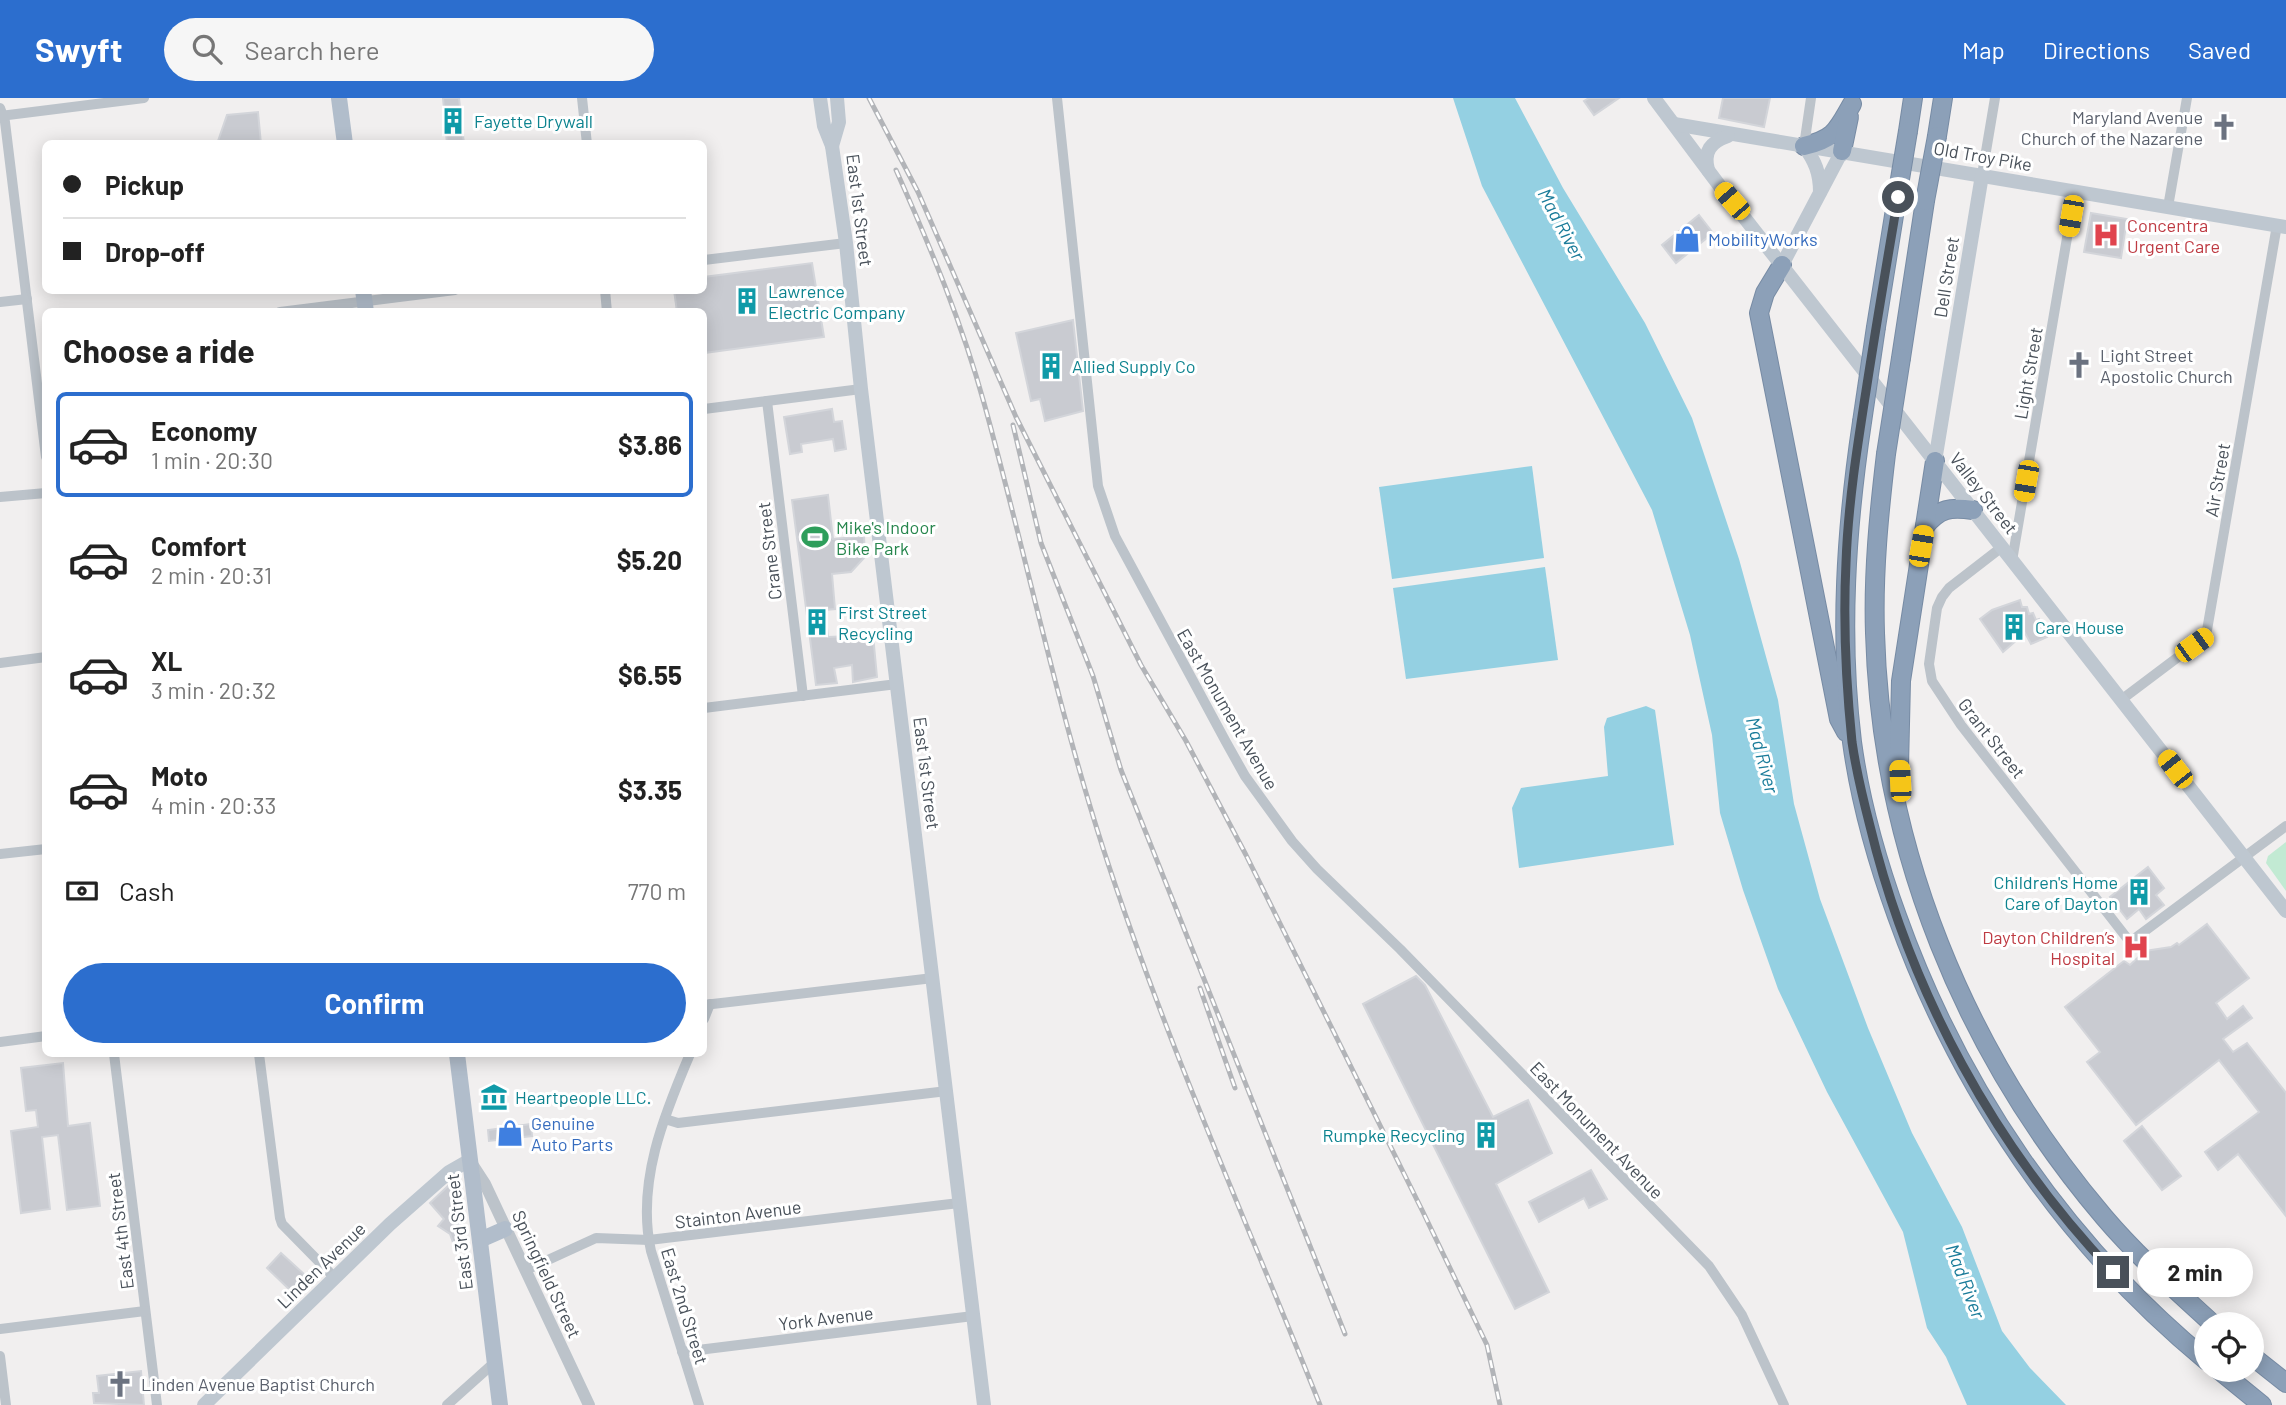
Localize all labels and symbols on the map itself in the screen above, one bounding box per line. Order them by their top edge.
building icon: Fayette Drywall [438,106,468,136]
place label: Maryland Avenue Church of the Nazarene [2021,106,2203,149]
place label: Fayette Drywall [474,110,593,132]
church icon: Maryland Avenue Church of the Nazarene [2209,112,2239,142]
street label: Old Troy Pike [1932,137,2034,175]
street label: East 1st Street [842,153,878,267]
car [1711,178,1754,224]
route start [1882,181,1914,213]
water label: Mad River [1534,184,1591,265]
car [2058,193,2085,239]
place label: Concentra Urgent Care [2127,214,2220,257]
hospital icon: Concentra Urgent Care [2091,220,2121,250]
shop icon: MobilityWorks [1672,224,1702,254]
place label: MobilityWorks [1708,228,1818,250]
street label: Dell Street [1929,235,1963,319]
place label: Lawrence Electric Company [768,280,905,323]
building icon: Lawrence Electric Company [732,286,762,316]
street label: Light Street [2009,325,2047,421]
place label: Light Street Apostolic Church [2100,344,2233,387]
church icon: Light Street Apostolic Church [2064,350,2094,380]
building icon: Allied Supply Co [1036,351,1066,381]
place label: Allied Supply Co [1072,355,1196,377]
street label: Air Street [2200,441,2234,519]
street label: Valley Street [1945,448,2023,538]
car [2013,458,2040,504]
street label: Crane Street [752,501,786,601]
place label: Mike's Indoor Bike Park [836,516,936,559]
sports icon: Mike's Indoor Bike Park [800,522,830,552]
car [1908,523,1935,569]
place label: First Street Recycling [838,601,927,644]
building icon: First Street Recycling [802,607,832,637]
building icon: Care House [1999,612,2029,642]
place label: Care House [2035,616,2124,638]
car [2171,624,2218,666]
street label: East Monument Avenue [1173,625,1283,793]
street label: Grant Street [1954,694,2030,782]
water label: Mad River [1742,714,1785,797]
street label: East 1st Street [909,716,945,830]
car [2154,746,2197,792]
car [1889,759,1912,803]
place label: Children's Home Care of Dayton [1993,871,2118,914]
building icon: Children's Home Care of Dayton [2124,877,2154,907]
place label: Dayton Children’s Hospital [1982,926,2115,969]
hospital icon: Dayton Children’s Hospital [2121,932,2151,962]
street label: East Monument Avenue [1526,1057,1668,1203]
museum icon: Heartpeople LLC. [479,1082,509,1112]
place label: Heartpeople LLC. [515,1086,652,1108]
place label: Genuine Auto Parts [531,1112,613,1155]
shop icon: Genuine Auto Parts [495,1118,525,1148]
building icon: Rumpke Recycling [1471,1120,1501,1150]
place label: Rumpke Recycling [1322,1124,1465,1146]
street label: East 4th Street [102,1171,138,1291]
street label: East 3rd Street [441,1173,477,1291]
street label: Stainton Avenue [674,1195,802,1233]
street label: Springfield Street [508,1207,586,1341]
street label: Linden Avenue [272,1217,370,1313]
water label: Mad River [1941,1240,1991,1323]
street label: East 2nd Street [657,1245,713,1367]
callout: 2 min [2138,1248,2253,1296]
route end [2097,1256,2129,1288]
street label: York Avenue [777,1301,875,1335]
church icon: Linden Avenue Baptist Church [105,1369,135,1399]
place label: Linden Avenue Baptist Church [141,1373,375,1395]

